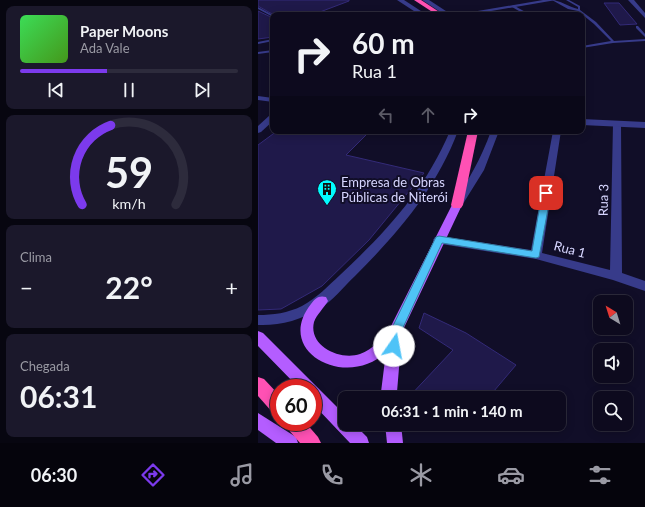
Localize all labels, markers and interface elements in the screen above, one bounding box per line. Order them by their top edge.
text: Paper Moons [80,22,168,40]
text: 60 m [352,26,415,60]
icon: right [286,28,338,80]
text: Ada Vale [80,40,130,56]
text: Rua 1 [352,60,397,82]
icon: previous [45,79,67,101]
icon: pause [118,79,140,101]
icon: next [191,79,213,101]
icon: left [375,104,397,126]
icon: ahead [417,104,439,126]
icon: right [459,104,481,126]
text: 59 [105,147,153,197]
place label: Empresa de Obras Públicas de Niterói [341,174,448,205]
pin [529,176,563,210]
building icon: Empresa de Obras Públicas de Niterói [316,178,338,206]
icon: arrive [535,182,557,204]
street label: Rua 3 [595,184,611,216]
text: km/h [112,195,146,212]
street label: Rua 1 [552,237,588,261]
text: Clima [20,249,52,265]
text: 22° [105,269,153,305]
text: − [20,274,33,301]
text: + [225,274,238,301]
north arrow [593,295,633,335]
map controls [593,295,633,431]
position arrow [373,325,415,367]
button: sound [593,343,633,383]
text: Chegada [20,358,70,374]
text: 06:31 [20,378,97,414]
speed limit sign: 60 [270,379,322,431]
button: search [593,391,633,431]
text: 06:31 · 1 min · 140 m [382,402,522,420]
icon: directions [139,461,167,489]
icon: music [228,461,256,489]
icon: phone [318,461,346,489]
icon: climate [407,461,435,489]
icon: car [497,461,525,489]
icon: filters [586,461,614,489]
text: 06:30 [31,464,77,486]

